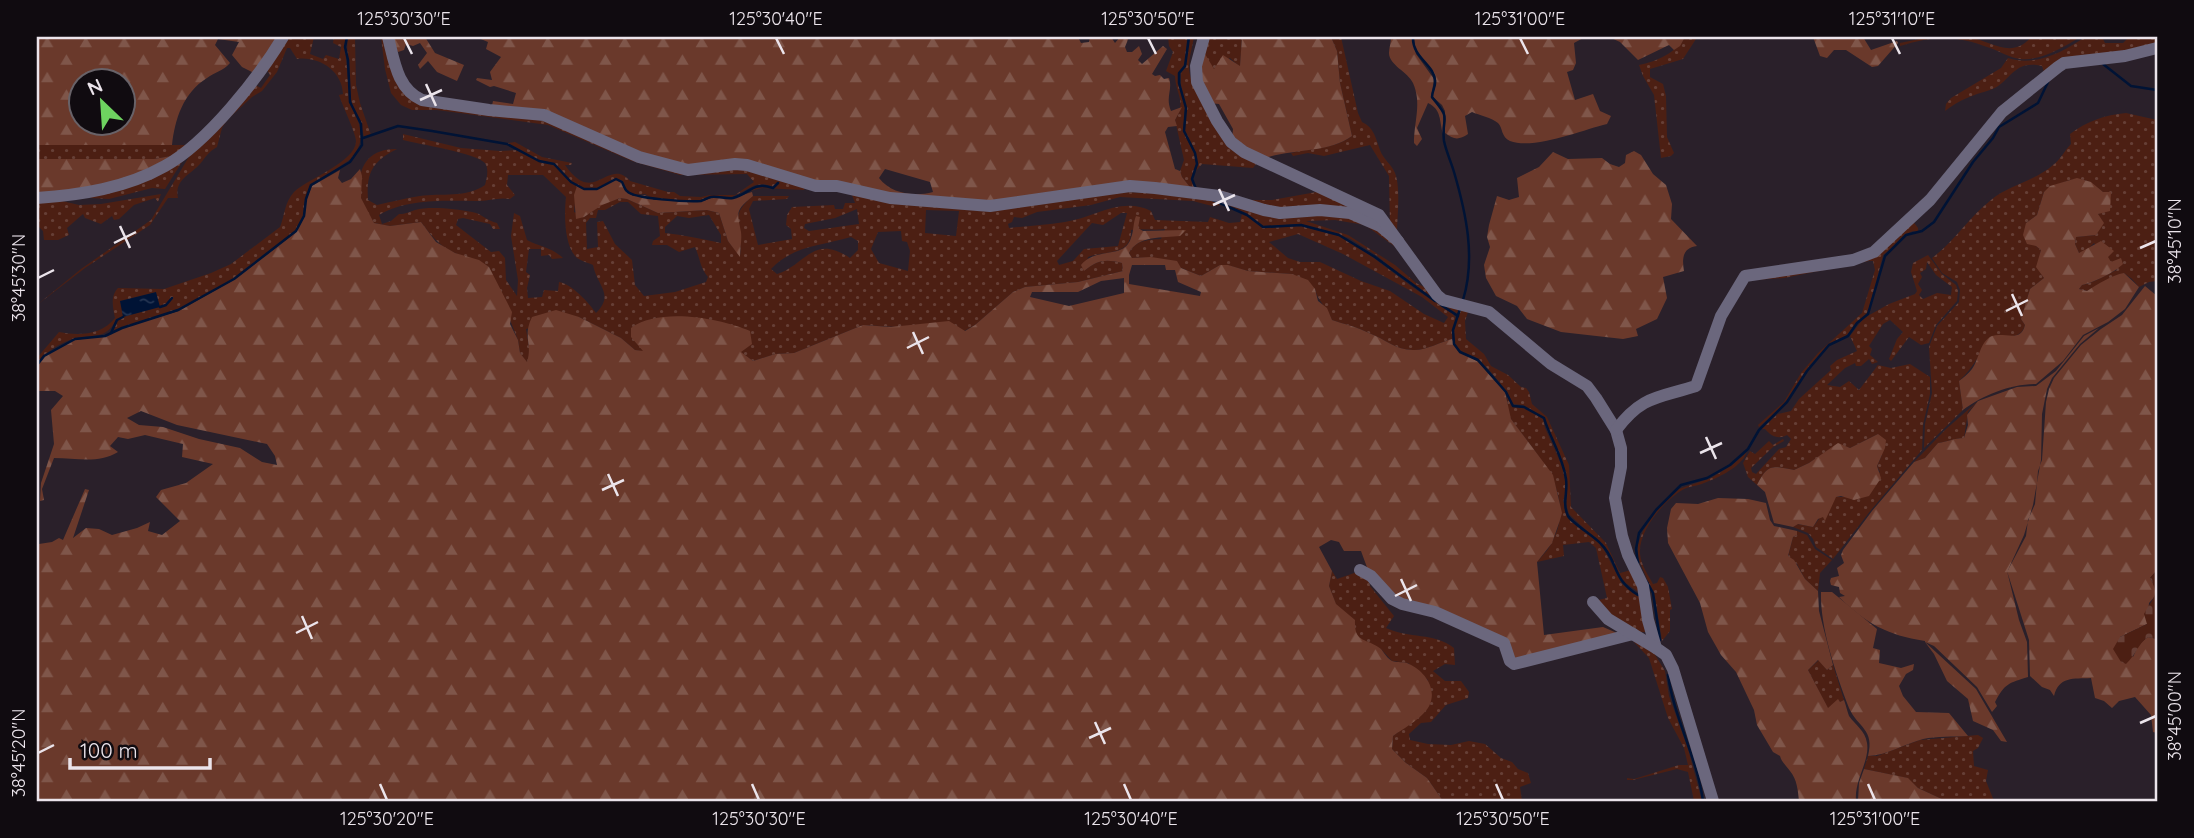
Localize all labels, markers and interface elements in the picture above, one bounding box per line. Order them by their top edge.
text: 125°30'30"E [357,7,451,30]
text: 125°30'40"E [729,7,823,30]
text: 125°30'50"E [1101,7,1195,30]
text: 125°31'00"E [1475,7,1565,30]
text: 125°31'10"E [1849,7,1935,30]
north arrow [66,66,136,136]
text: N [83,73,106,100]
text: 38°45'10"N [2163,198,2186,284]
text: 38°45'30"N [7,234,30,322]
text: 38°45'00"N [2163,671,2186,761]
text: 38°45'20"N [7,709,30,797]
scale bar [70,726,210,770]
text: 100 m [80,737,138,763]
text: 125°30'20"E [340,807,434,830]
text: 125°30'30"E [712,807,806,830]
text: 125°30'40"E [1084,807,1178,830]
text: 125°30'50"E [1456,807,1550,830]
text: 125°31'00"E [1830,807,1920,830]

